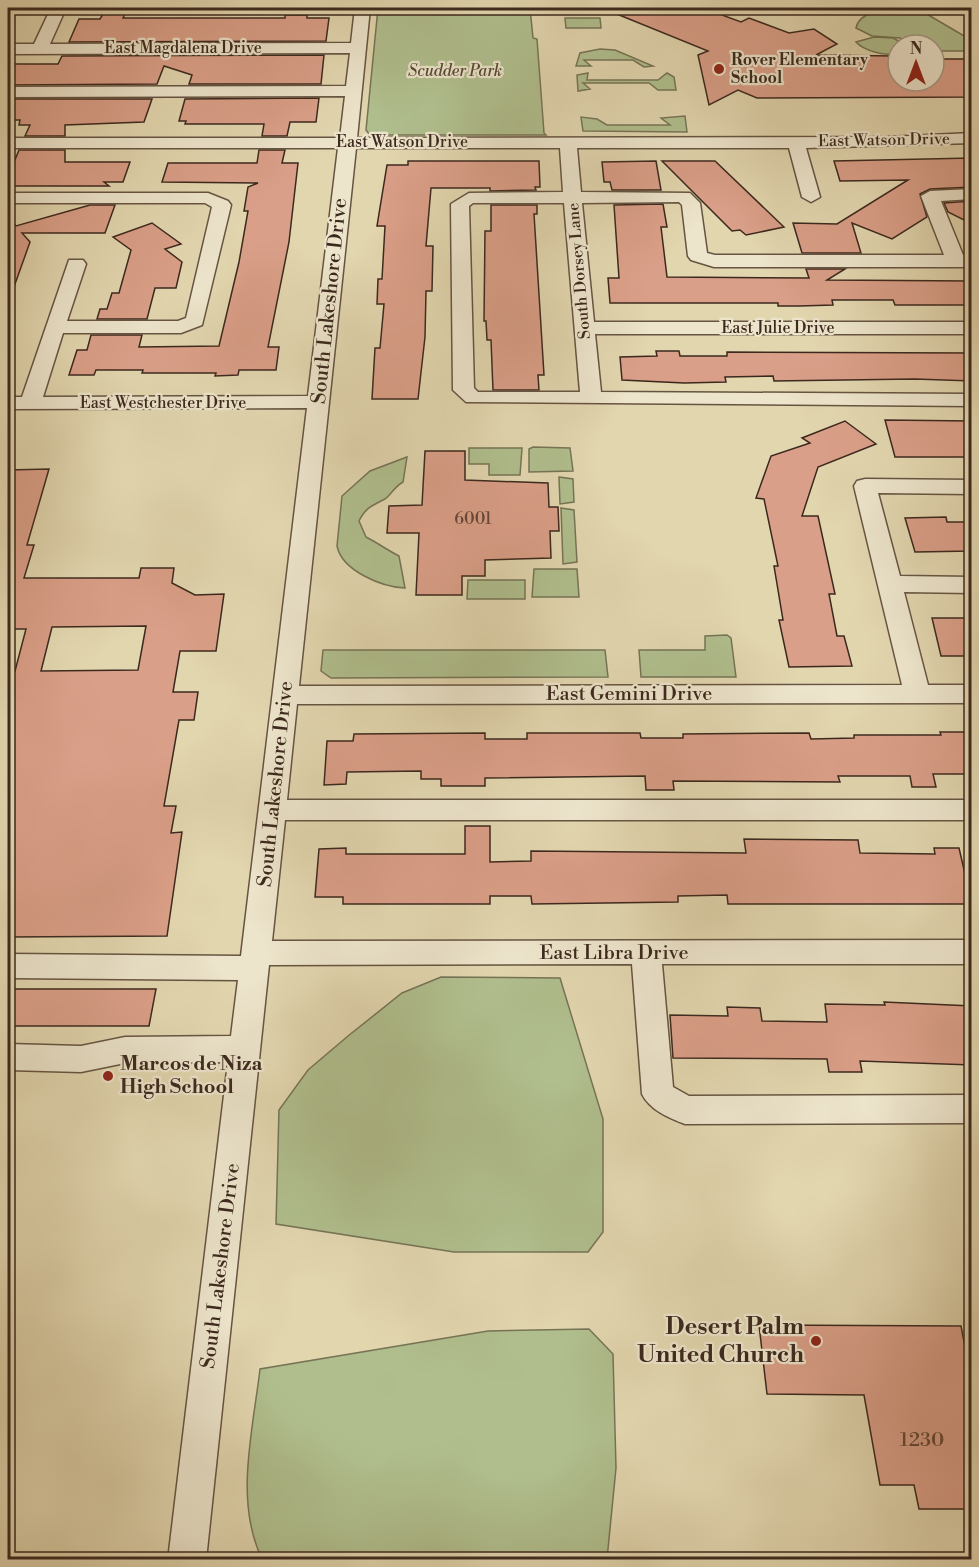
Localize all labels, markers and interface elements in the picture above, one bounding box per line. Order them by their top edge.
north arrow [886,33,946,93]
street label: East Magdalena Drive [104,38,262,58]
text: N [910,39,923,59]
place label: Rover Elementary School [731,50,869,88]
park label: Scudder Park [408,61,502,81]
marker: Rover Elementary School [712,62,726,76]
street label: East Watson Drive [818,129,950,151]
street label: East Watson Drive [336,132,468,152]
street label: South Lakeshore Drive [307,197,353,405]
street label: South Dorsey Lane [563,202,595,340]
street label: East Julie Drive [721,318,835,338]
street label: East Westchester Drive [80,393,246,413]
house number: 6001 [454,509,492,529]
street label: South Lakeshore Drive [253,680,299,888]
street label: East Gemini Drive [546,682,712,707]
street label: East Libra Drive [539,941,689,966]
place label: Marcos de Niza High School [120,1052,263,1100]
marker: Marcos de Niza High School [101,1069,115,1083]
street label: South Lakeshore Drive [196,1162,246,1370]
place label: Desert Palm United Church [637,1312,804,1370]
marker: Desert Palm United Church [809,1334,823,1348]
house number: 1230 [900,1428,944,1453]

